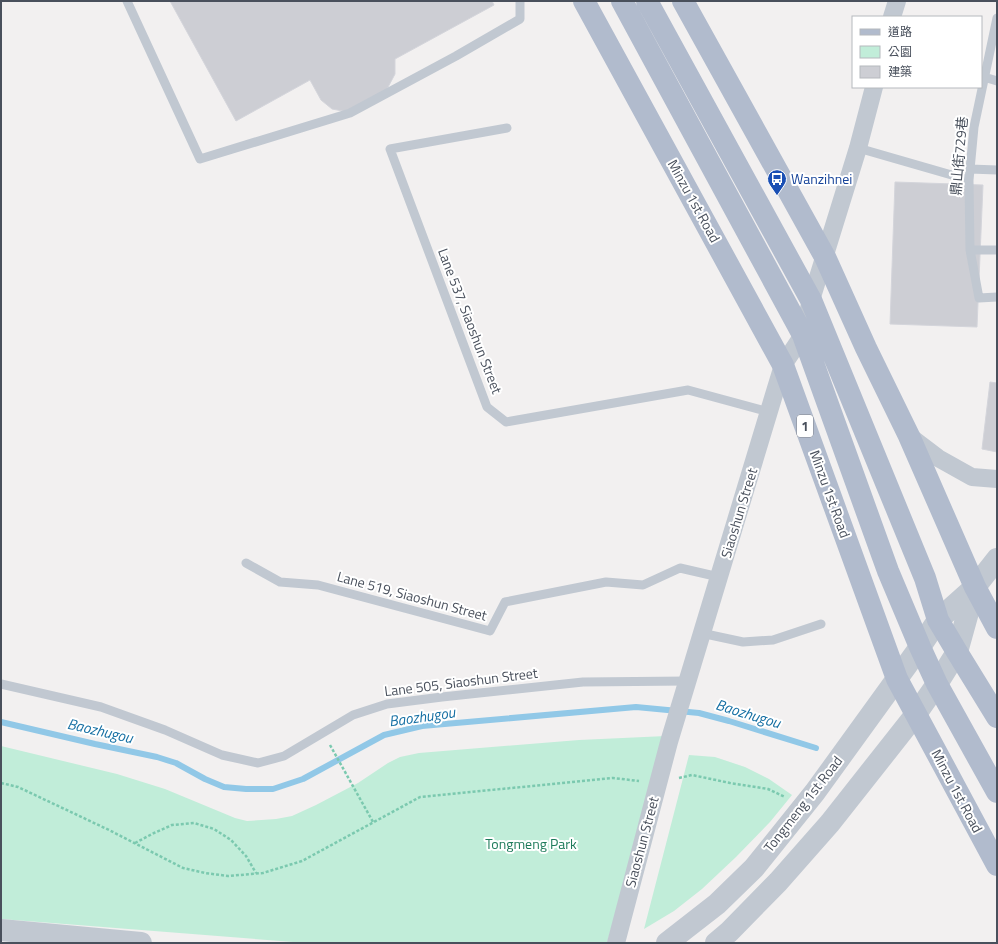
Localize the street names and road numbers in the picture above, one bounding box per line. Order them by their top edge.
street label: 鼎山街729巷 [945,115,972,196]
street label: Minzu 1st Road [663,155,726,246]
street label: Lane 537, Siaoshun Street [433,245,508,397]
road number: 1 [797,415,813,437]
street label: Minzu 1st Road [805,447,856,541]
street label: Siaoshun Street [715,465,762,560]
street label: Lane 519, Siaoshun Street [335,565,489,626]
street label: Lane 505, Siaoshun Street [383,662,539,701]
street label: Minzu 1st Road [927,745,988,836]
street label: Tongmeng 1st Road [758,751,847,856]
street label: Siaoshun Street [619,794,664,890]

